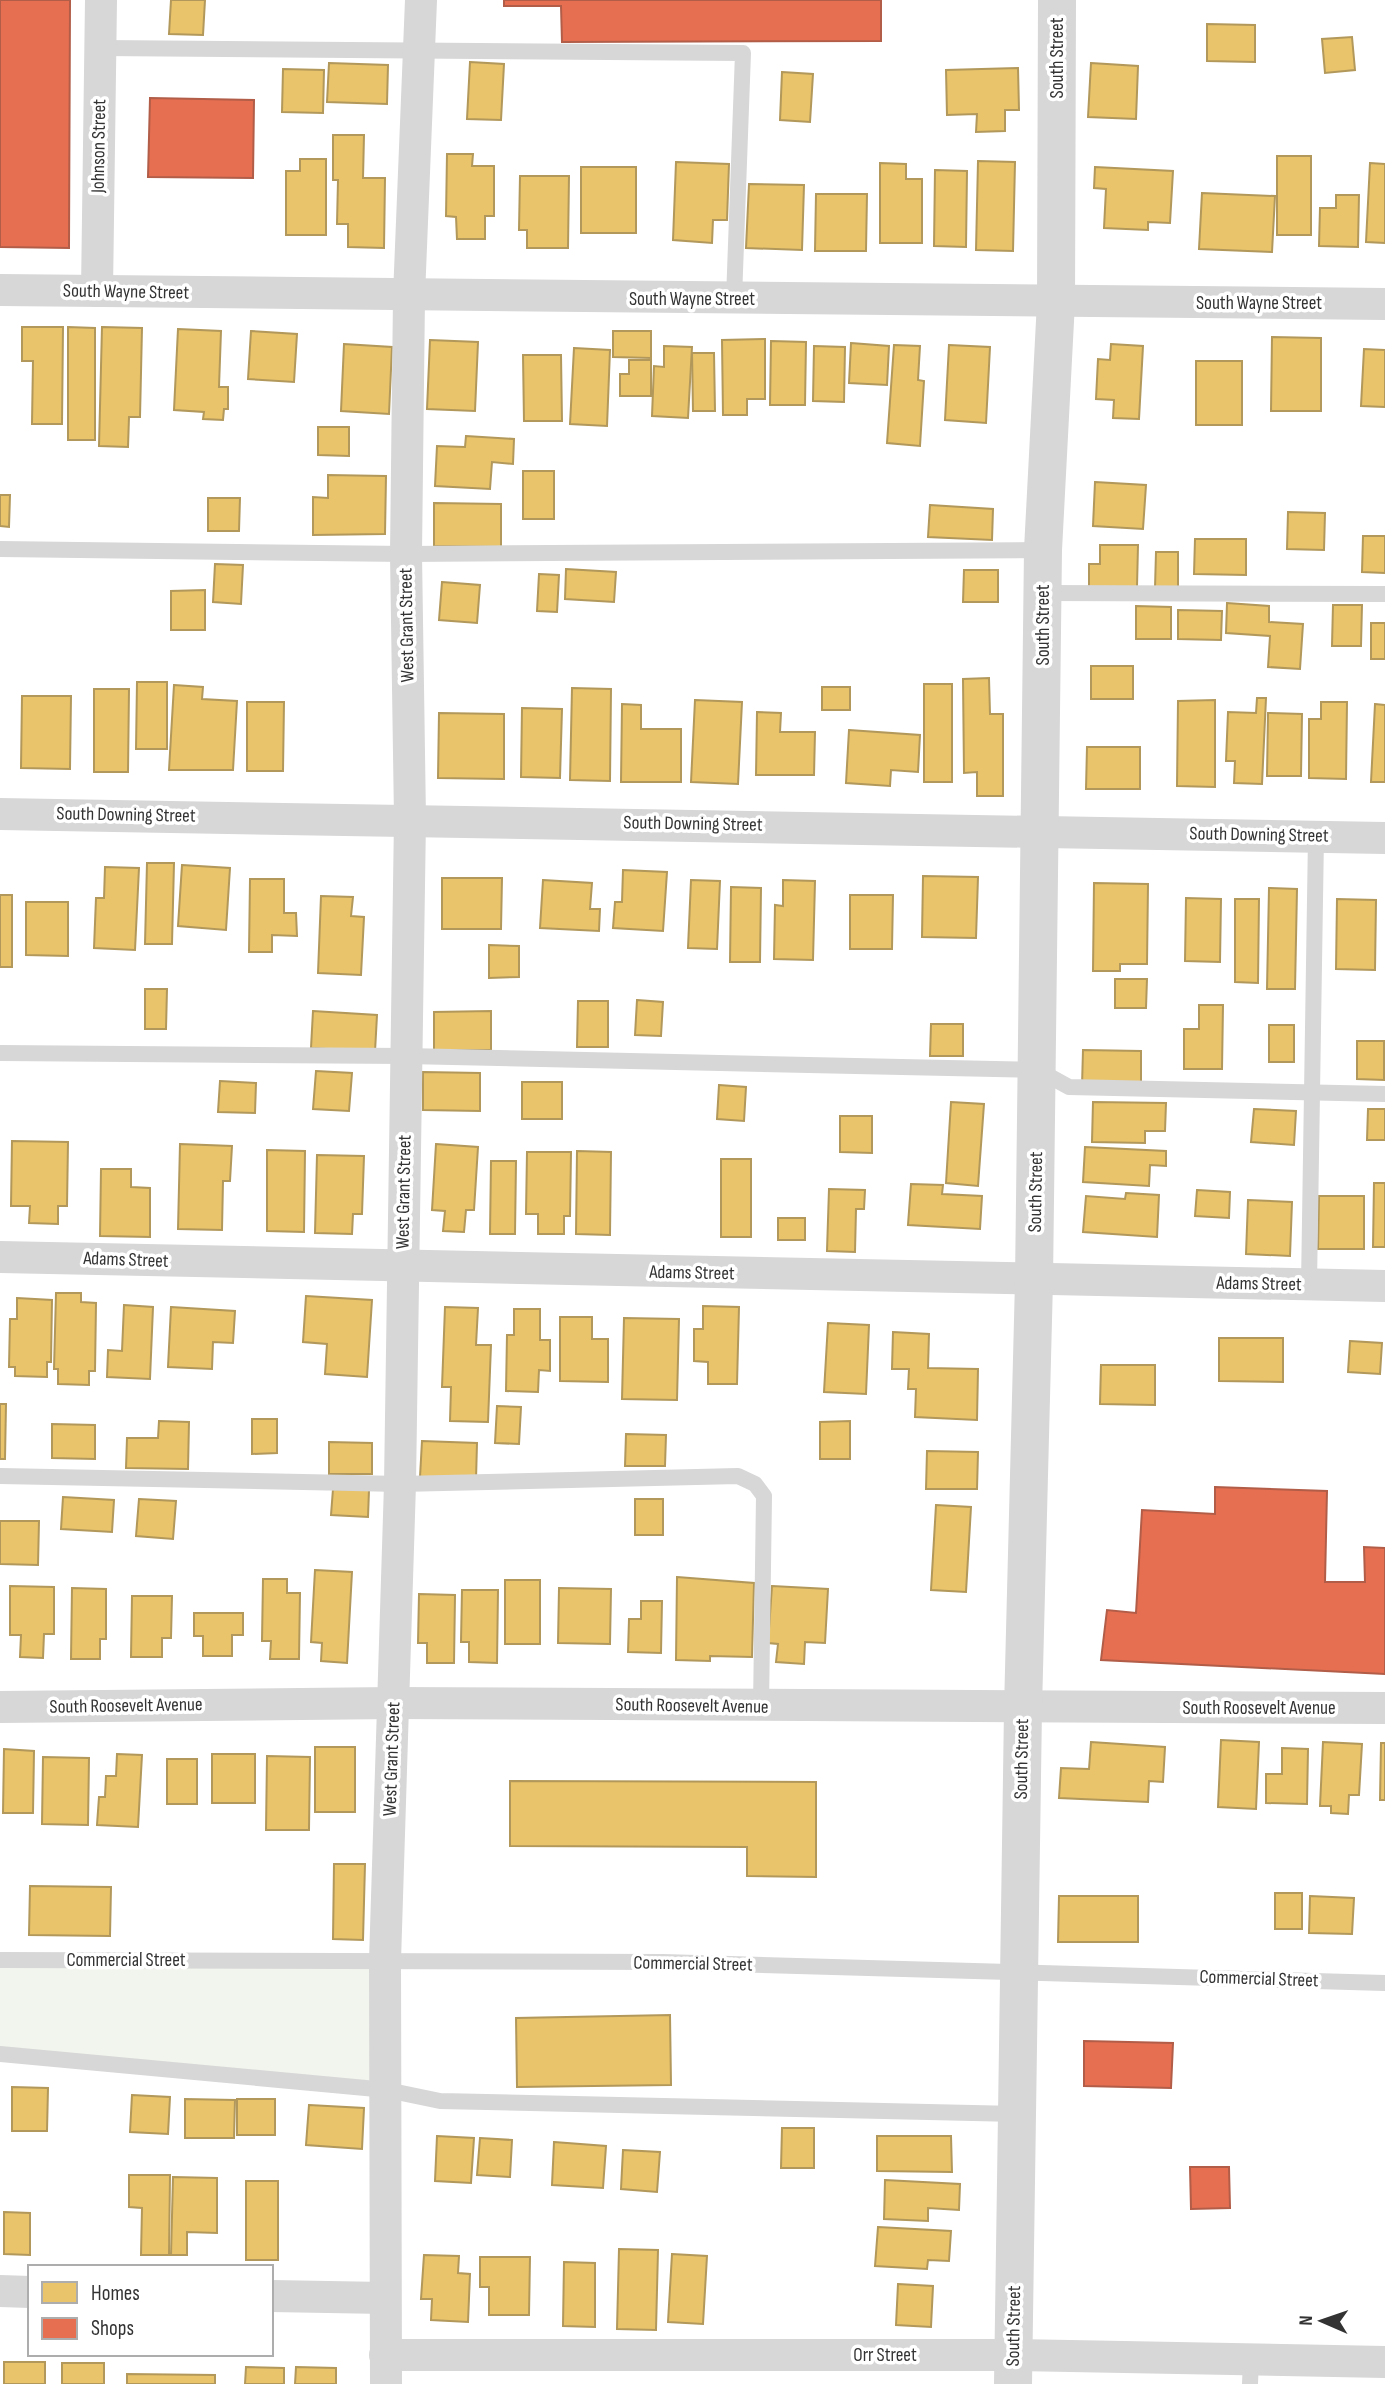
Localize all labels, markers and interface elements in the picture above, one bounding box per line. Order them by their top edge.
street label: South Street [1046,17,1069,99]
street label: Johnson Street [87,99,111,194]
street label: South Wayne Street [63,279,189,305]
street label: South Wayne Street [629,288,755,311]
street label: South Wayne Street [1196,292,1322,315]
street label: West Grant Street [394,567,419,682]
street label: South Street [1032,584,1055,666]
street label: South Downing Street [56,802,196,828]
street label: South Downing Street [623,811,763,837]
street label: South Downing Street [1189,822,1329,848]
street label: West Grant Street [392,1134,417,1249]
street label: South Street [1024,1151,1048,1233]
street label: Adams Street [82,1247,169,1273]
street label: Adams Street [648,1261,735,1285]
street label: Adams Street [1215,1272,1302,1296]
street label: South Roosevelt Avenue [49,1693,203,1719]
street label: South Roosevelt Avenue [615,1693,769,1719]
street label: South Roosevelt Avenue [1182,1697,1336,1720]
street label: West Grant Street [379,1701,405,1817]
street label: South Street [1010,1718,1034,1800]
street label: Commercial Street [66,1949,186,1972]
street label: Commercial Street [633,1951,753,1977]
street label: Commercial Street [1199,1965,1319,1993]
legend [28,2265,273,2356]
text: Homes [91,2281,140,2306]
street label: South Street [1002,2285,1026,2367]
north arrow [1287,2286,1357,2356]
text: N [1295,2315,1318,2326]
text: Shops [91,2316,134,2341]
street label: Orr Street [853,2344,917,2367]

